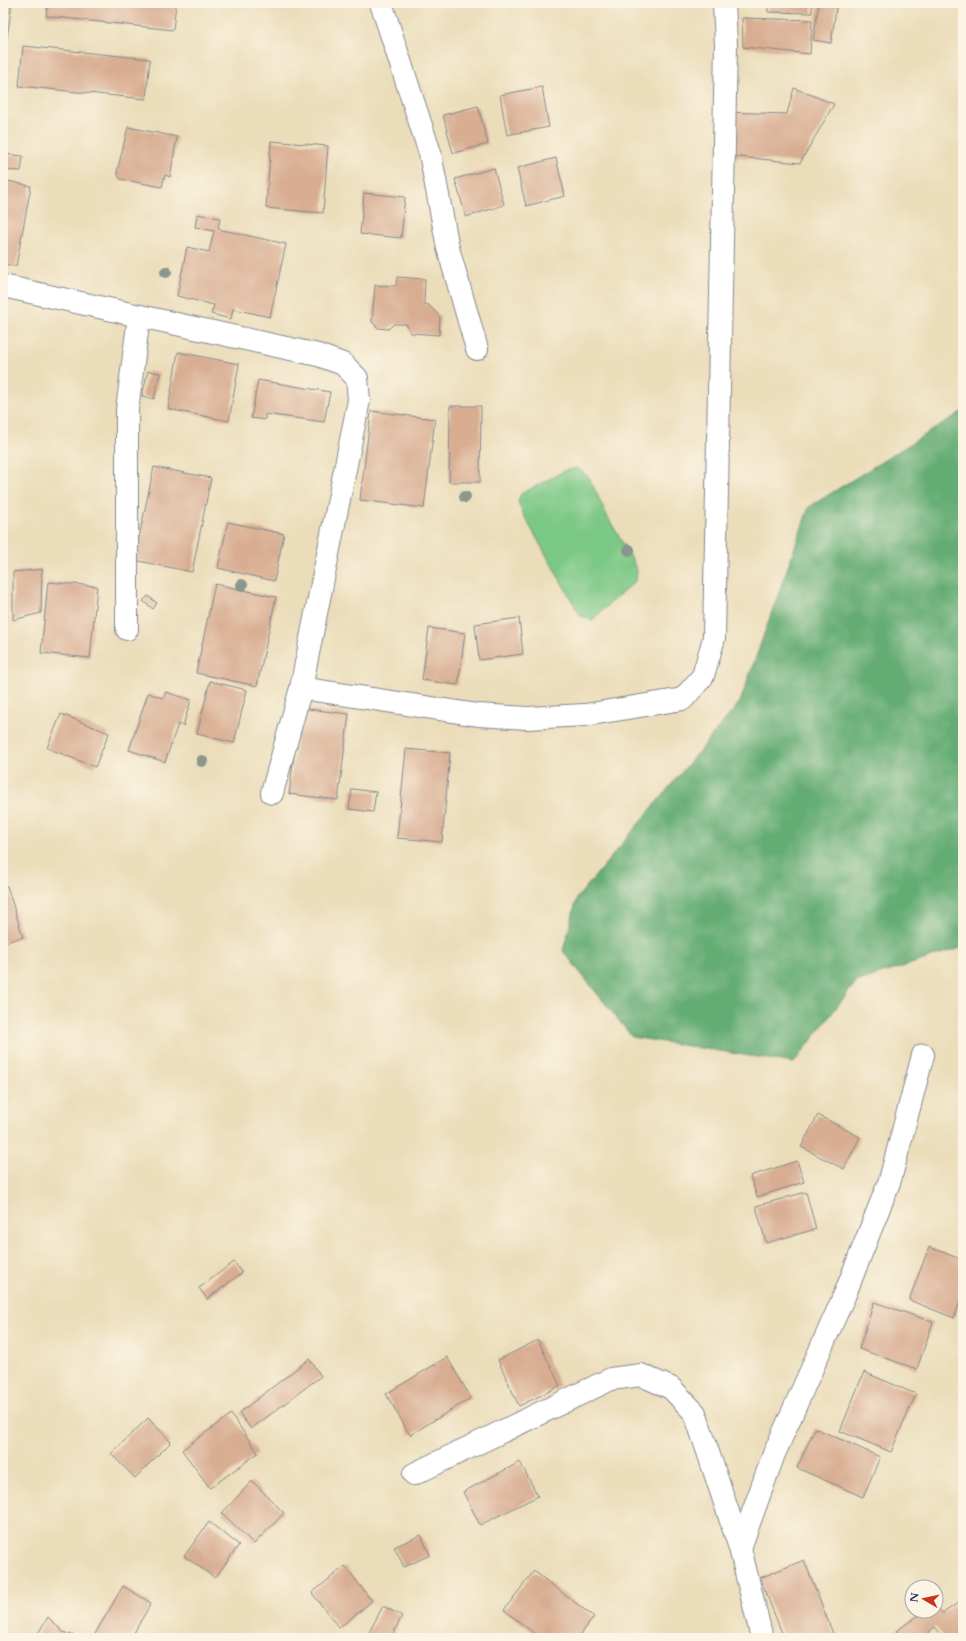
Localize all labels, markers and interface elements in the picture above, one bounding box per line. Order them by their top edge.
north arrow [904,1579,944,1619]
text: N [906,1591,923,1603]

